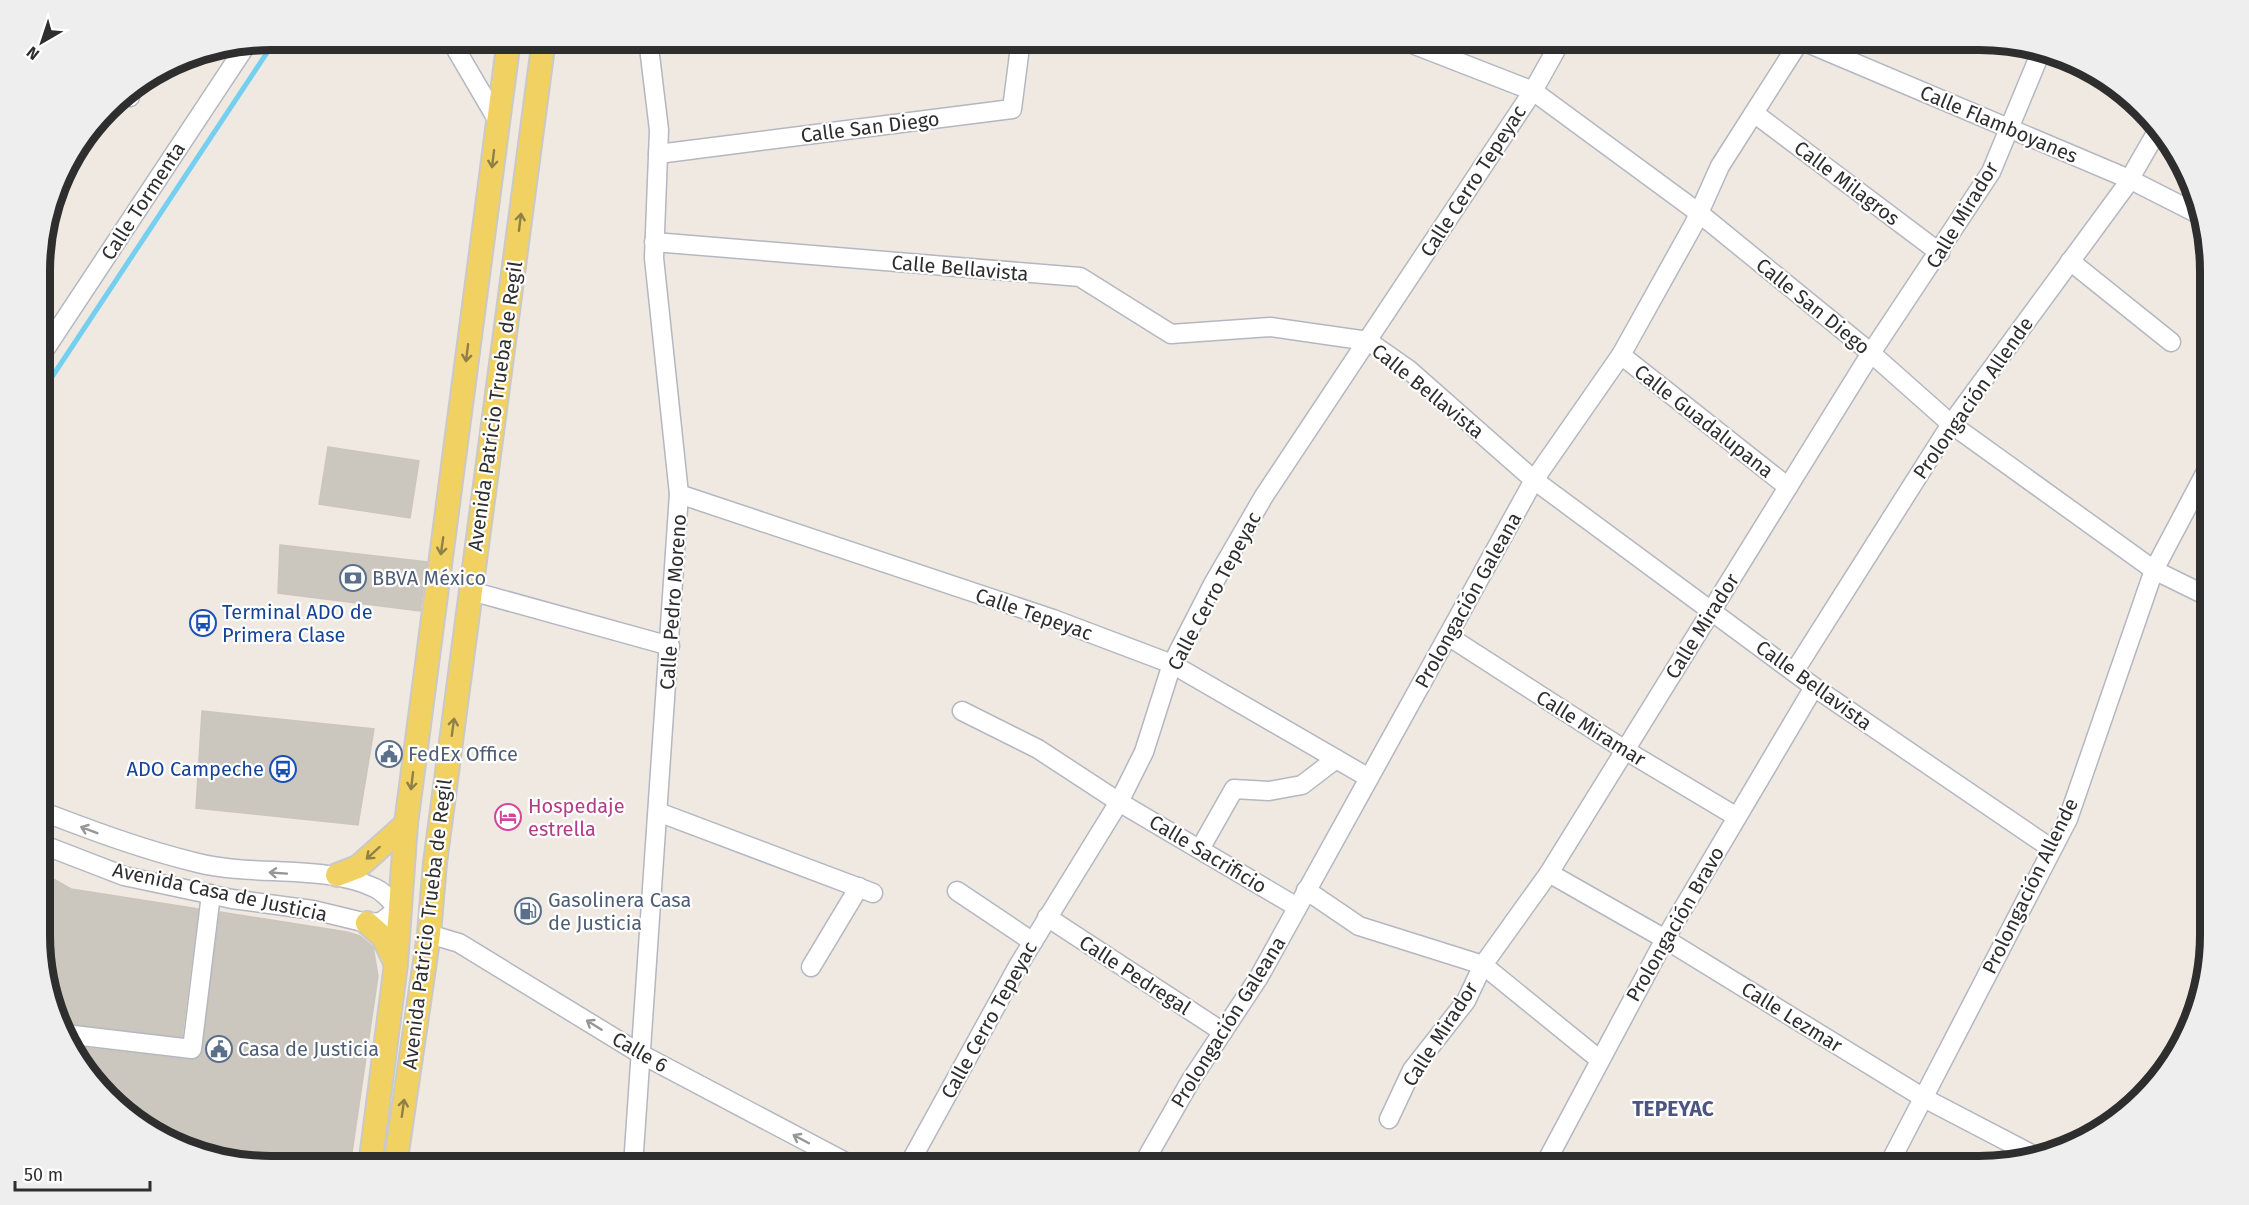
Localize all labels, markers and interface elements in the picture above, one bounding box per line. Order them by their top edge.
north arrow [12,12,72,72]
text: N [23,43,43,64]
street label: Calle Flamboyanes [1917,80,2081,168]
street label: Calle Cerro Tepeyac [1415,101,1531,261]
street label: Calle San Diego [799,107,941,147]
street label: Calle Milagros [1790,136,1904,230]
street label: Calle Tormenta [96,137,190,265]
one-way arrow [487,149,498,169]
street label: Calle Mirador [1921,157,2003,273]
one-way arrow [514,212,525,232]
street label: Calle Bellavista [890,250,1030,286]
street label: Calle San Diego [1751,253,1875,359]
street label: Avenida Patricio Trueba de Regil [463,259,527,552]
street label: Prolongación Allende [1908,312,2038,484]
street label: Calle Bellavista [1367,338,1489,444]
one-way arrow [462,342,473,362]
street label: Calle Guadalupana [1630,359,1778,483]
street label: Calle Cerro Tepeyac [1162,508,1266,674]
street label: Prolongación Galeana [1410,508,1526,692]
street label: Calle Pedro Moreno [655,513,691,691]
one-way arrow [436,536,447,556]
bank icon: BBVA México [338,563,368,593]
place label: BBVA México [372,566,486,590]
street label: Calle Mirador [1660,569,1744,683]
street label: Calle Tepeyac [972,583,1096,645]
place label: Terminal ADO de Primera Clase [222,600,373,647]
bus stop icon: Terminal ADO de Primera Clase [188,608,218,638]
street label: Calle Bellavista [1751,635,1877,735]
street label: Calle Miramar [1532,685,1650,771]
one-way arrow [447,718,458,738]
public building icon: FedEx Office [374,739,404,769]
place label: FedEx Office [408,742,518,766]
bus stop icon: ADO Campeche [268,754,298,784]
place label: ADO Campeche [127,757,264,781]
one-way arrow [407,771,418,791]
street label: Avenida Patricio Trueba de Regil [397,777,457,1071]
place label: Hospedaje estrella [528,794,625,841]
street label: Prolongación Allende [1977,794,2083,978]
hotel icon: Hospedaje estrella [493,802,523,832]
street label: Calle Sacrificio [1145,810,1271,898]
one-way arrow [80,824,99,835]
street label: Prolongación Bravo [1621,842,1729,1006]
one-way arrow [366,846,381,860]
street label: Avenida Casa de Justicia [110,858,330,926]
one-way arrow [269,867,289,878]
place label: Gasolinera Casa de Justicia [548,888,691,935]
fuel station icon: Gasolinera Casa de Justicia [513,896,543,926]
street label: Calle Pedregal [1075,930,1195,1020]
street label: Prolongación Galeana [1166,932,1290,1112]
street label: Calle Cerro Tepeyac [936,937,1042,1103]
street label: Calle Mirador [1397,977,1483,1091]
street label: Calle Lezmar [1737,977,1847,1058]
one-way arrow [586,1019,603,1031]
street label: Calle 6 [608,1027,672,1077]
public building icon: Casa de Justicia [204,1034,234,1064]
place label: Casa de Justicia [238,1037,379,1061]
district label: TEPEYAC [1632,1096,1714,1122]
one-way arrow [398,1099,409,1118]
one-way arrow [793,1132,811,1144]
scale bar [15,1154,150,1192]
text: 50 m [24,1164,63,1186]

